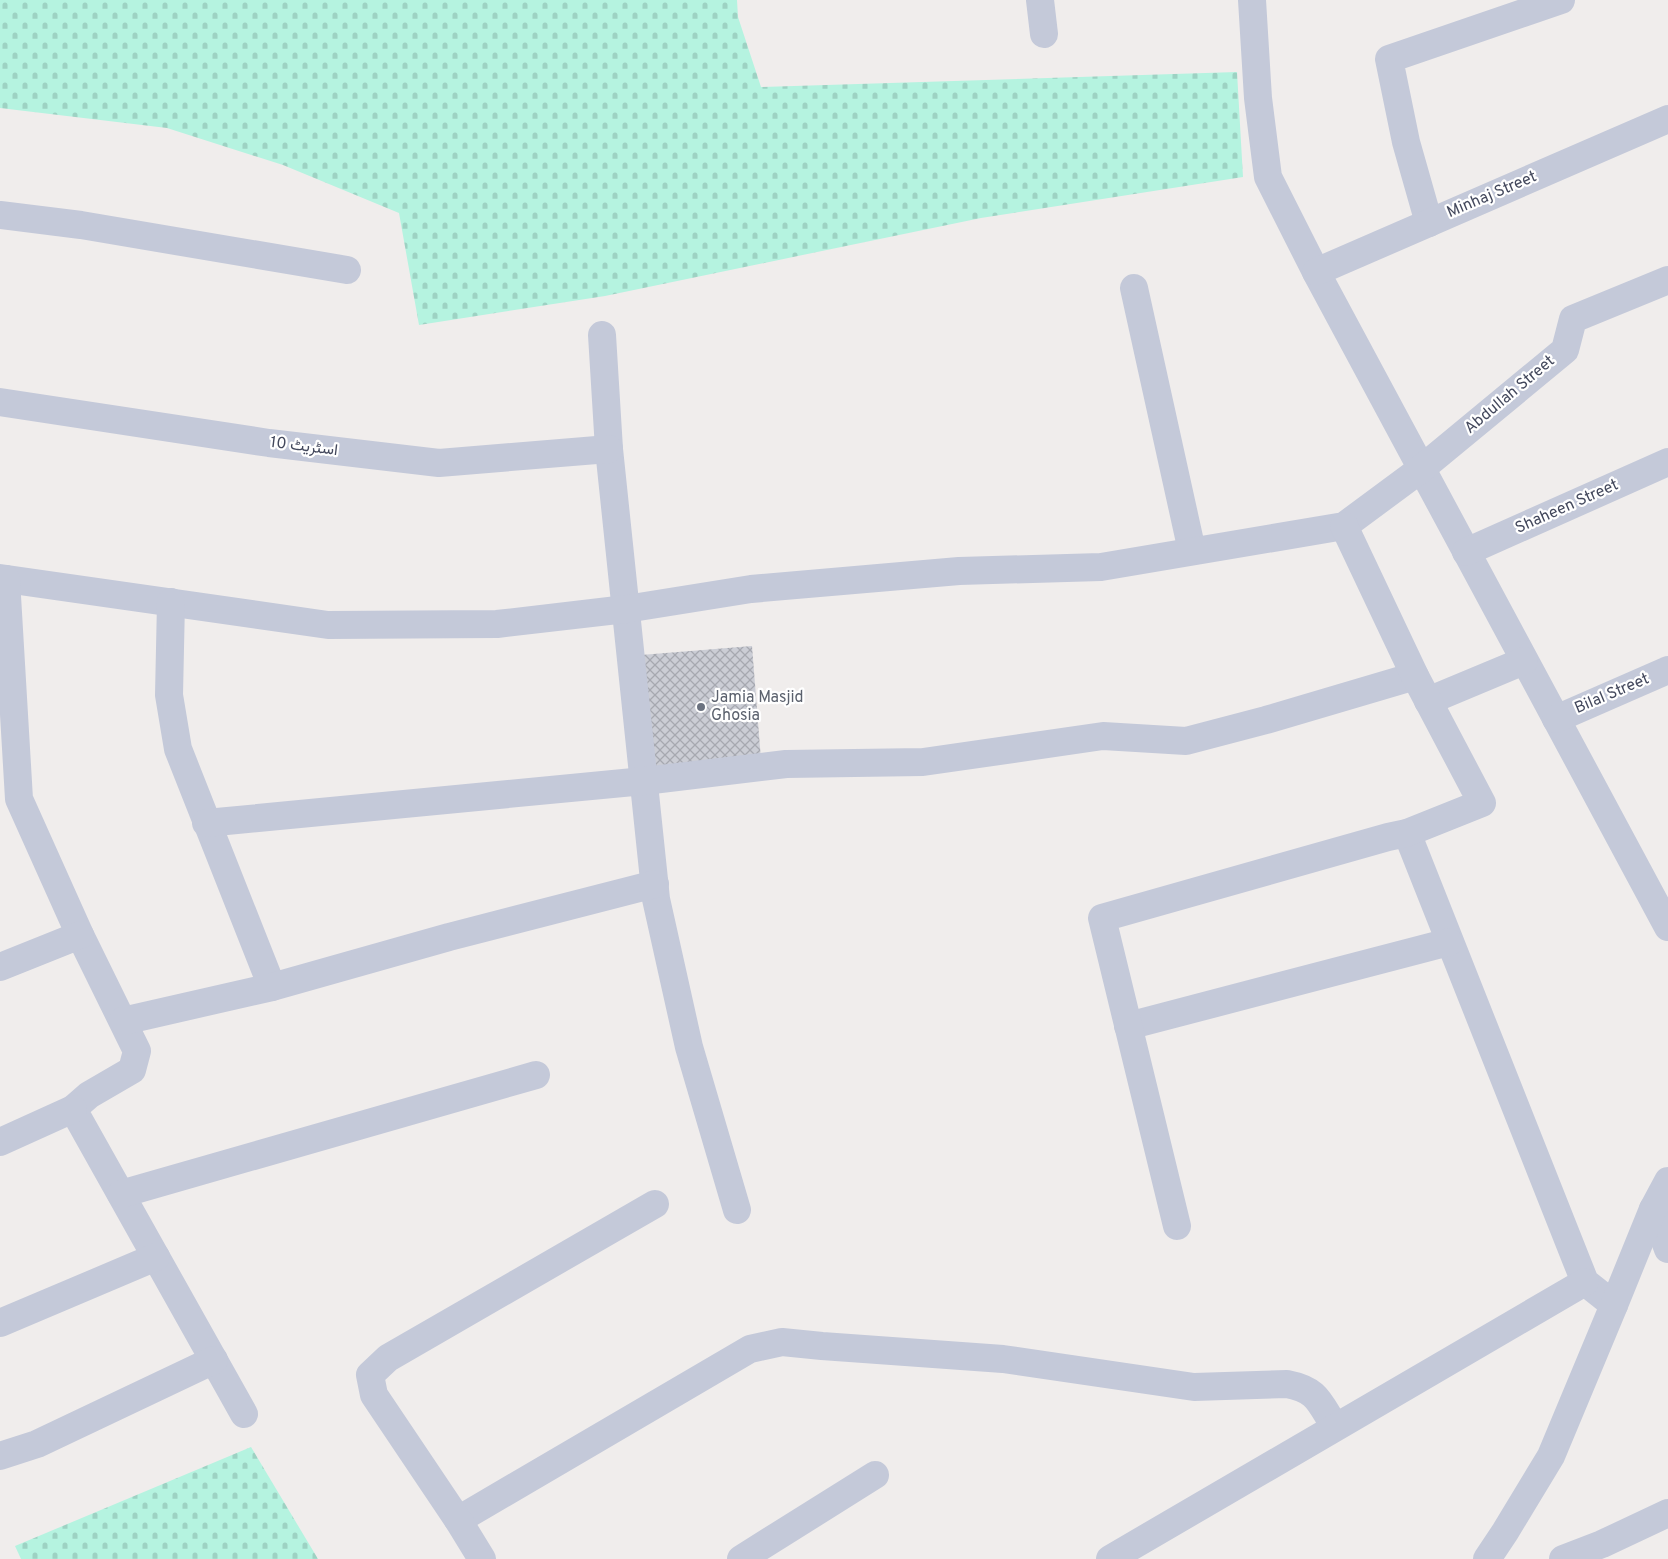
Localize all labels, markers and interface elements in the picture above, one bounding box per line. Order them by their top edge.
street label: Minhaj Street [1444,167,1540,223]
street label: Abdullah Street [1461,351,1559,439]
street label: اسٹریٹ 10 [269,433,339,461]
street label: Shaheen Street [1512,475,1622,539]
street label: Bilal Street [1572,669,1652,719]
place label: Jamia Masjid Ghosia [711,688,804,726]
marker: Jamia Masjid Ghosia [695,701,707,713]

